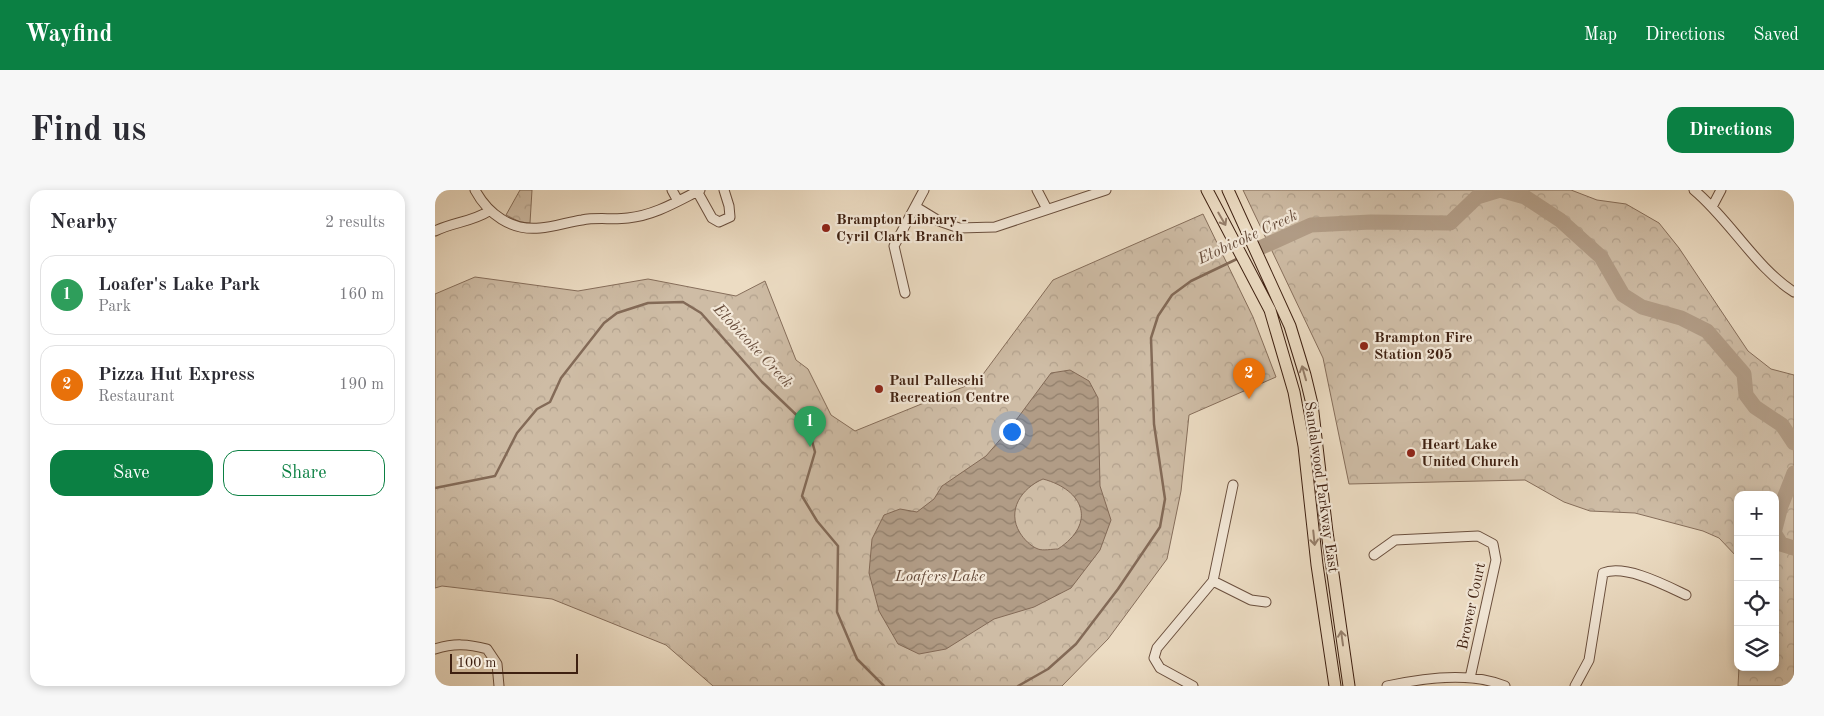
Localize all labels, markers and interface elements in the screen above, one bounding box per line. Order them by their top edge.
text: Wayfind [25,23,112,47]
text: Map [1584,26,1617,44]
text: Directions [1645,26,1725,44]
text: Saved [1753,26,1799,44]
button: Directions [1667,107,1794,153]
text: Find us [30,113,146,148]
water label: Etobicoke Creek [1194,208,1300,268]
one-way arrow [1217,211,1227,226]
text: Nearby [50,212,118,233]
place label: Brampton Library - Cyril Clark Branch [836,213,967,245]
text: 2 results [325,215,385,231]
marker: Brampton Library - Cyril Clark Branch [820,222,832,234]
text: Loafer's Lake Park [98,276,260,295]
text: 1 [62,287,72,303]
text: 160 m [339,287,384,303]
text: Park [98,299,131,315]
water label: Etobicoke Creek [709,301,795,392]
place label: Brampton Fire Station 205 [1374,331,1473,363]
marker: Brampton Fire Station 205 [1358,340,1370,352]
pin: 2 [1233,358,1265,399]
text: Pizza Hut Express [98,366,255,385]
one-way arrow [1299,366,1309,382]
place label: Paul Palleschi Recreation Centre [889,374,1010,406]
text: 2 [62,377,72,393]
text: 190 m [339,377,384,393]
marker: Paul Palleschi Recreation Centre [873,383,885,395]
text: Restaurant [98,389,175,405]
street label: Sandalwood Parkway East [1301,401,1340,574]
pin: 1 [794,406,826,447]
your location [999,419,1025,445]
place label: Heart Lake United Church [1421,438,1519,470]
marker: Heart Lake United Church [1405,447,1417,459]
button: Save [50,450,213,496]
button: Share [223,450,385,496]
map controls [1734,491,1779,671]
button: + [1734,491,1779,536]
one-way arrow [1309,530,1319,546]
button: − [1734,536,1779,581]
street label: Brower Court [1456,561,1489,651]
water label: Loafers Lake [894,569,986,585]
button: locate [1734,581,1779,626]
button: layers [1734,626,1779,671]
one-way arrow [1337,630,1347,646]
scale bar [450,651,577,674]
text: 100 m [457,656,496,670]

